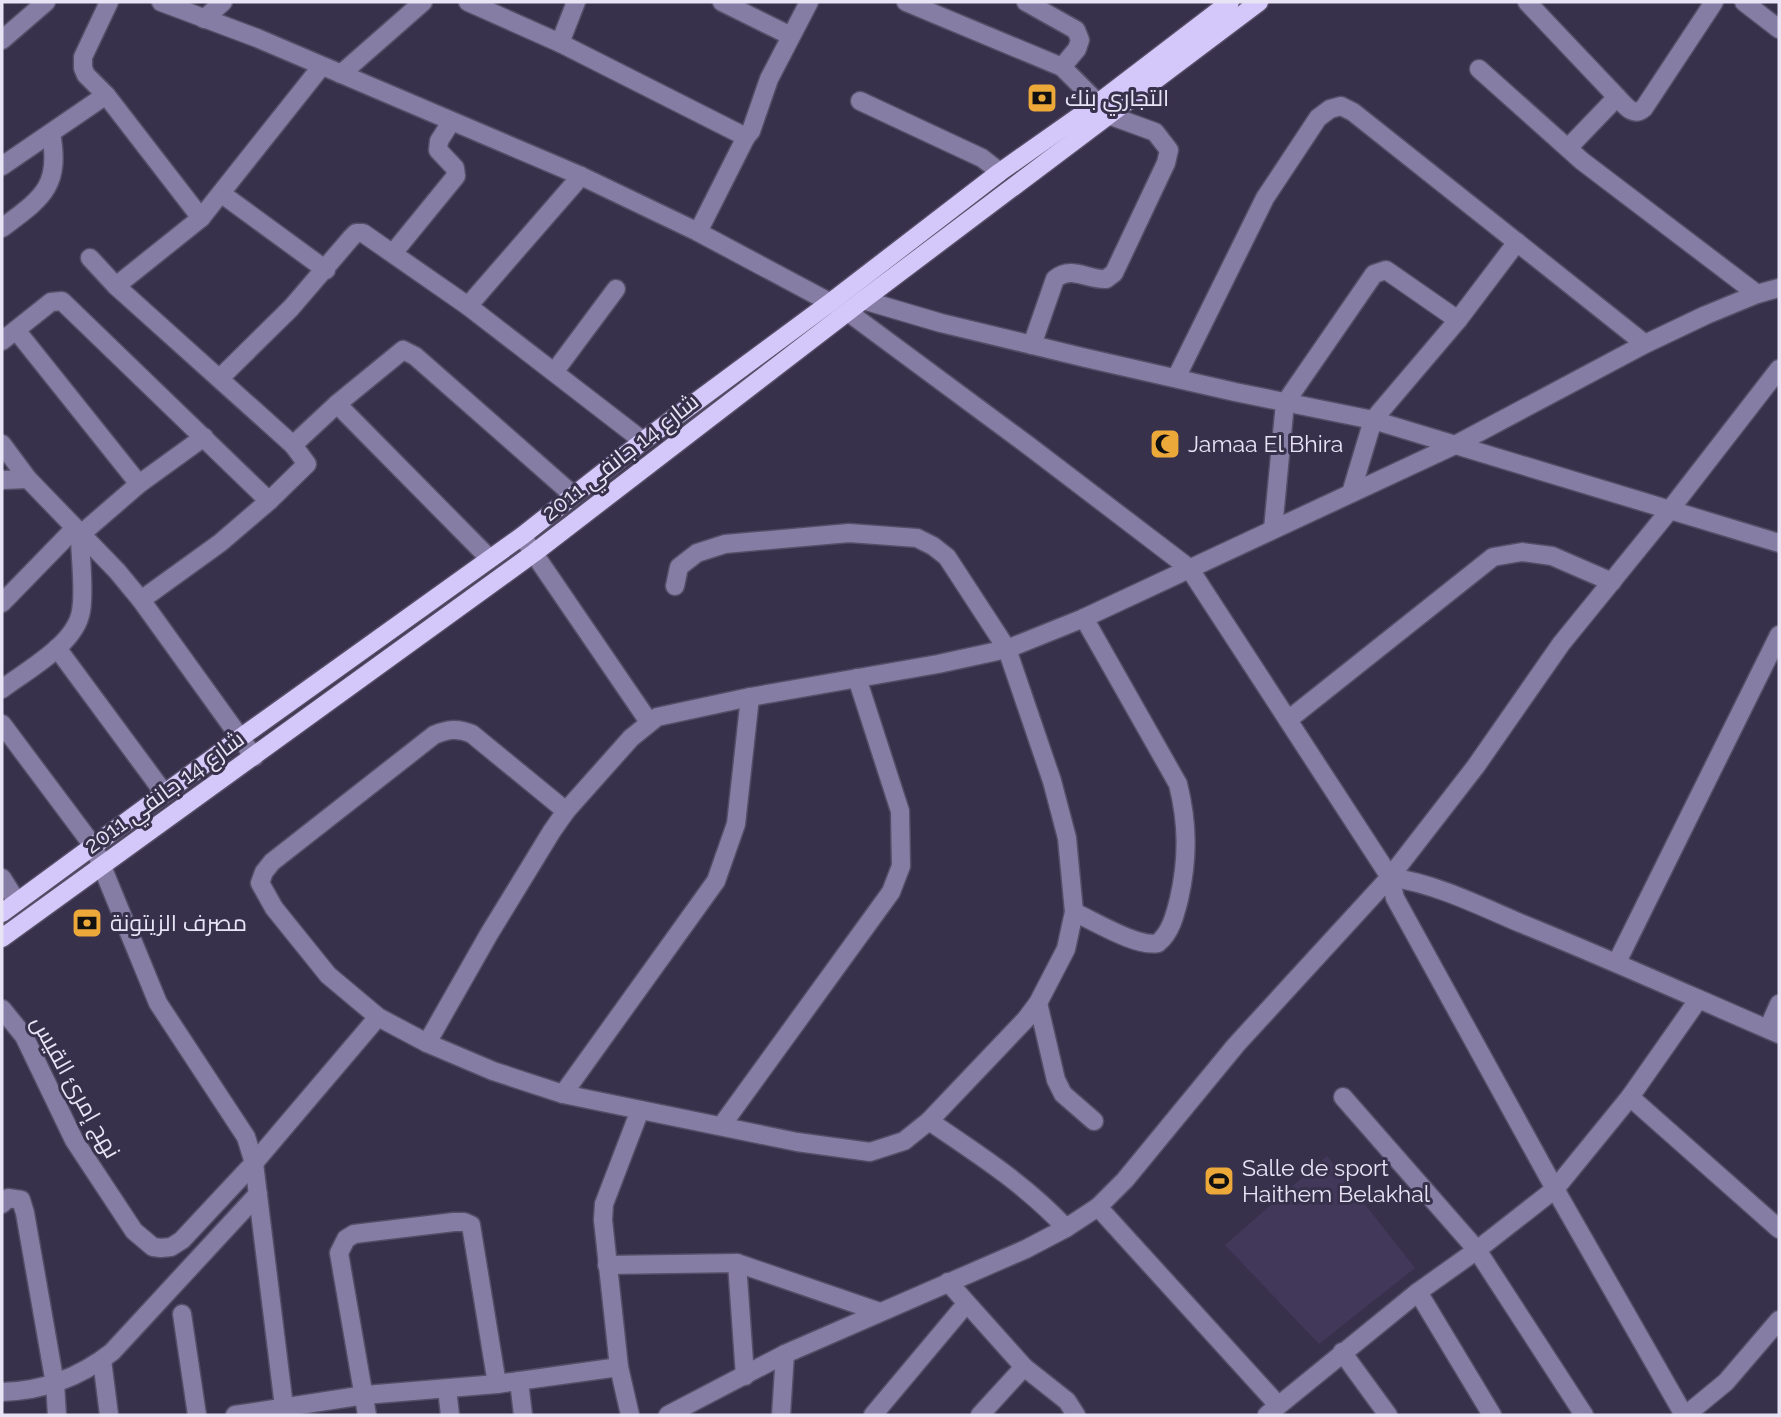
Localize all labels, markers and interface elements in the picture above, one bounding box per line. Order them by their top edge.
bank icon: التجاري بنك [1025,81,1059,115]
place label: التجاري بنك [1065,84,1169,116]
street label: شارع 14 جانفي 2011 [536,387,706,530]
mosque icon: Jamaa El Bhira [1148,427,1182,461]
place label: Jamaa El Bhira [1188,430,1343,457]
street label: شارع 14 جانفي 2011 [78,725,252,863]
bank icon: مصرف الزيتونة [70,906,104,940]
place label: مصرف الزيتونة [110,909,247,936]
street label: نهج إمرئ القيس [24,1011,127,1164]
place label: Salle de sport Haithem Belakhal [1242,1154,1431,1207]
sports icon: Salle de sport Haithem Belakhal [1202,1164,1236,1198]

